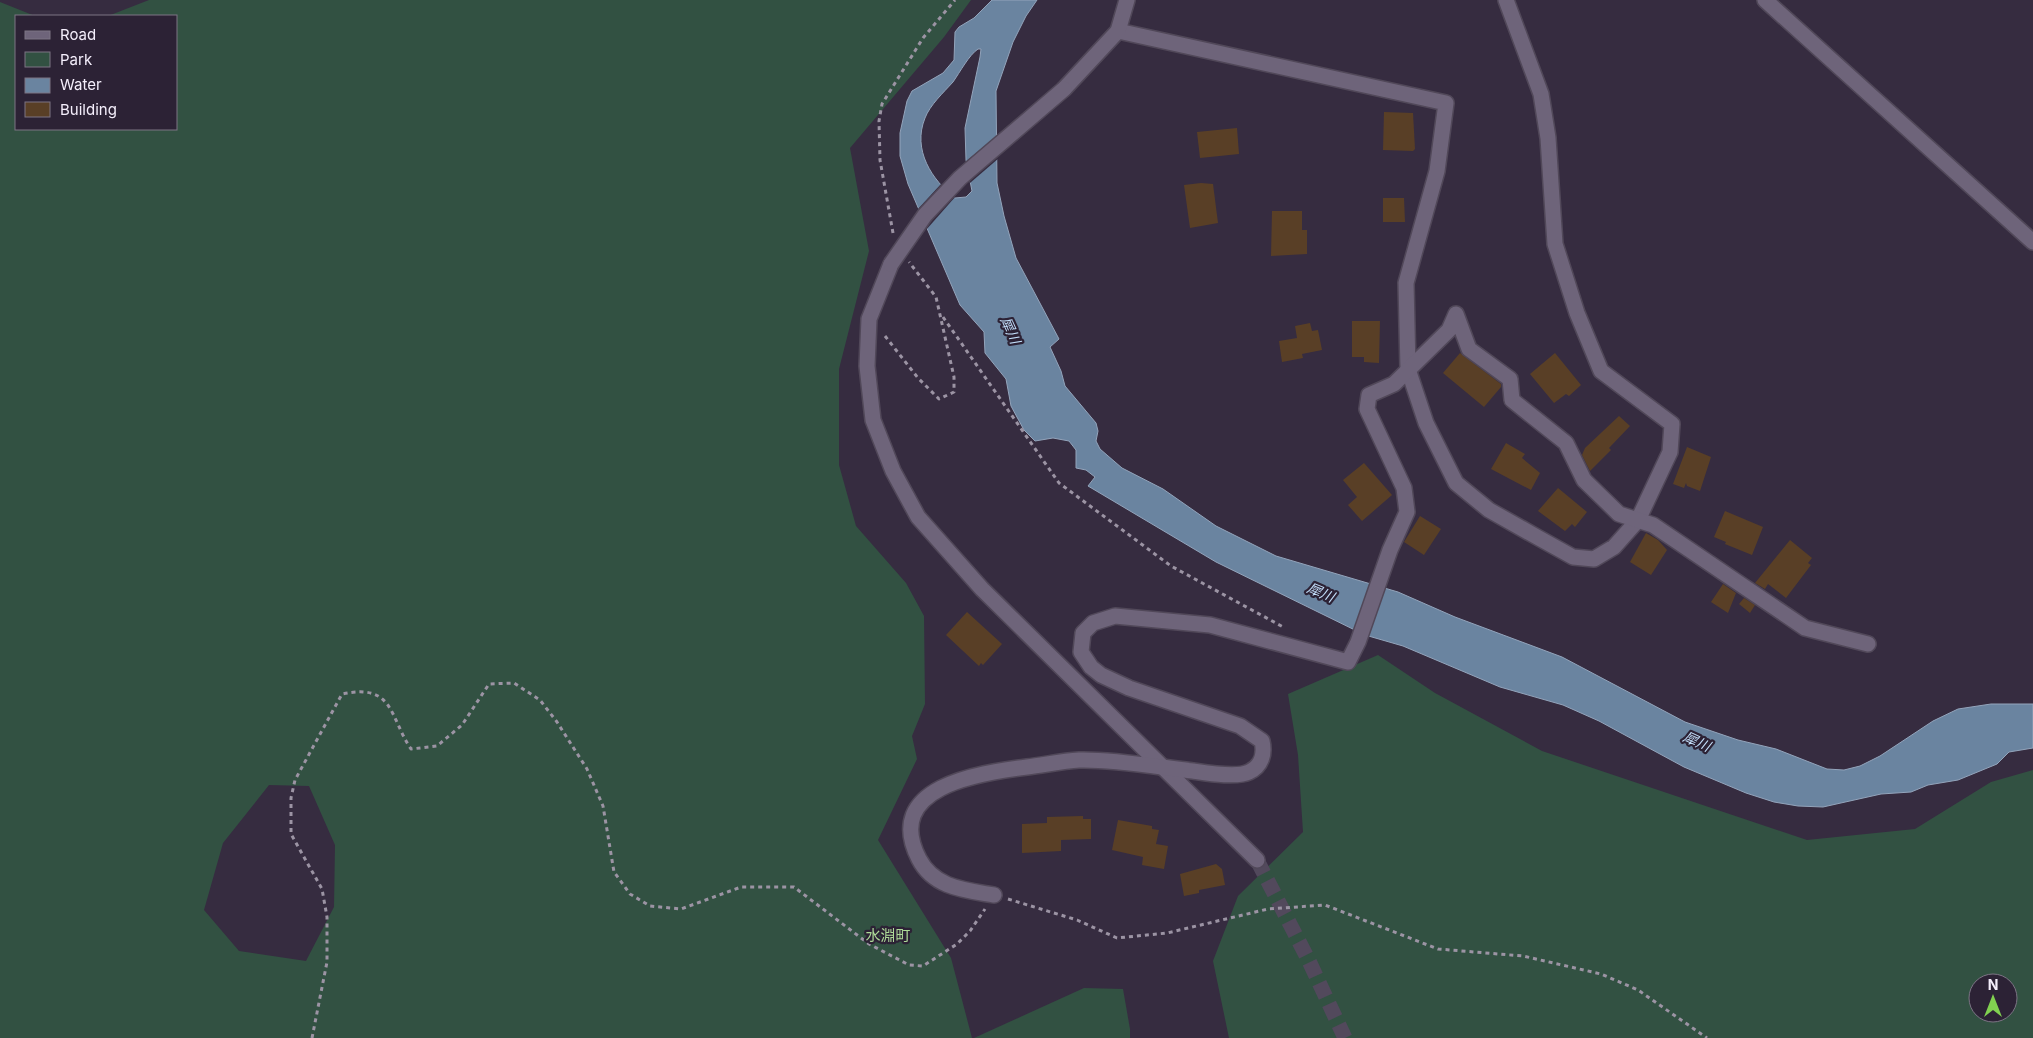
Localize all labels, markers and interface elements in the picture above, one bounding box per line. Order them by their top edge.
legend [15,15,178,130]
text: Road [60,25,96,44]
text: Park [60,50,93,69]
text: Water [60,75,102,94]
text: Building [60,100,117,119]
water label: 犀川 [998,314,1025,348]
water label: 犀川 [1305,579,1339,606]
water label: 犀川 [1681,728,1715,755]
district label: 水淵町 [865,926,911,945]
north arrow [1968,973,2018,1023]
text: N [1988,976,1998,993]

